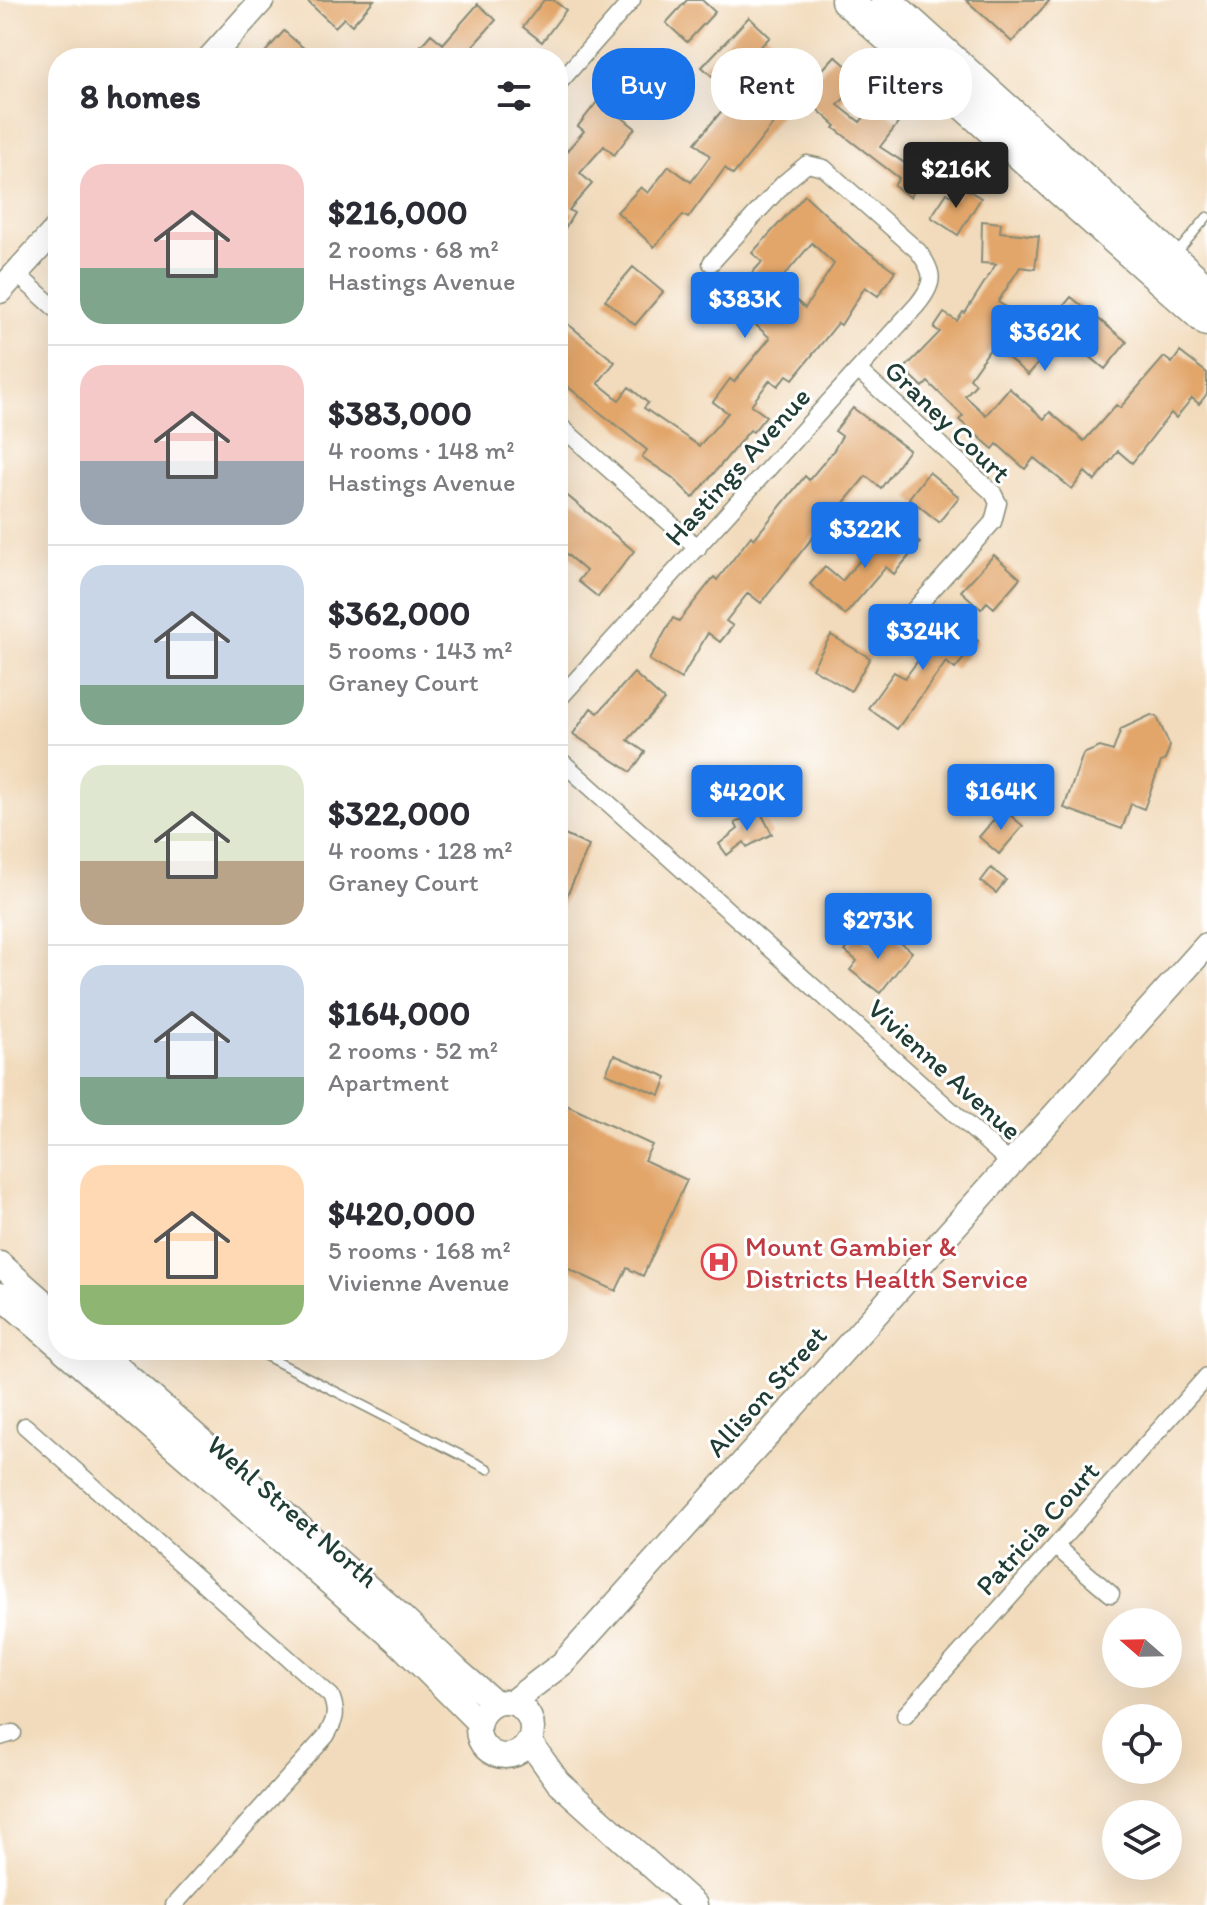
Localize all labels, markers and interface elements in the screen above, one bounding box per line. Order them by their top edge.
chip: Buy [592,48,695,120]
chip: Rent [711,48,823,120]
chip: Filters [839,48,972,120]
icon: filters [492,74,536,118]
text: 8 homes [80,76,201,117]
pin: $216K [900,142,1012,210]
text: $216K [921,152,991,184]
text: $216,000 [328,192,468,233]
icon: home [144,196,240,292]
text: 2 rooms · 68 m² [328,233,499,265]
text: Hastings Avenue [328,265,516,297]
pin: $383K [689,272,801,340]
text: $383K [709,282,781,314]
pin: $362K [989,305,1101,373]
text: $362K [1009,315,1081,347]
street label: Graney Court [878,352,1018,490]
street label: Hastings Avenue [657,380,817,552]
text: $383,000 [328,393,472,434]
icon: home [144,397,240,493]
text: 4 rooms · 148 m² [328,434,515,466]
text: Hastings Avenue [328,466,516,498]
pin: $322K [809,502,921,570]
text: $322K [829,512,901,544]
text: $362,000 [328,593,471,634]
icon: home [144,597,240,693]
pin: $324K [867,604,979,672]
text: $324K [886,614,960,646]
text: 5 rooms · 143 m² [328,634,513,666]
text: Graney Court [328,666,479,698]
pin: $164K [945,764,1057,832]
pin: $420K [691,765,803,833]
text: $164K [965,774,1037,806]
text: $420K [709,775,785,807]
text: $322,000 [328,793,470,834]
icon: home [144,797,240,893]
text: 4 rooms · 128 m² [328,834,513,866]
text: Graney Court [328,866,479,898]
pin: $273K [822,893,934,961]
text: $273K [843,903,913,935]
street label: Vivienne Avenue [861,991,1029,1147]
text: $164,000 [328,993,470,1034]
icon: home [144,997,240,1093]
text: 2 rooms · 52 m² [328,1034,498,1066]
text: Apartment [328,1066,449,1098]
text: $420,000 [328,1193,475,1234]
icon: home [144,1197,240,1293]
place label: Mount Gambier & Districts Health Service [745,1229,1028,1295]
text: 5 rooms · 168 m² [328,1234,511,1266]
hospital icon: Mount Gambier & Districts Health Service [700,1243,738,1281]
text: Vivienne Avenue [328,1266,509,1298]
street label: Allison Street [698,1318,834,1464]
street label: Wehl Street North [201,1427,385,1595]
street label: Patricia Court [968,1454,1106,1602]
north arrow [1102,1608,1182,1688]
map controls [1102,1608,1182,1880]
button: locate [1102,1704,1182,1784]
button: layers [1102,1800,1182,1880]

